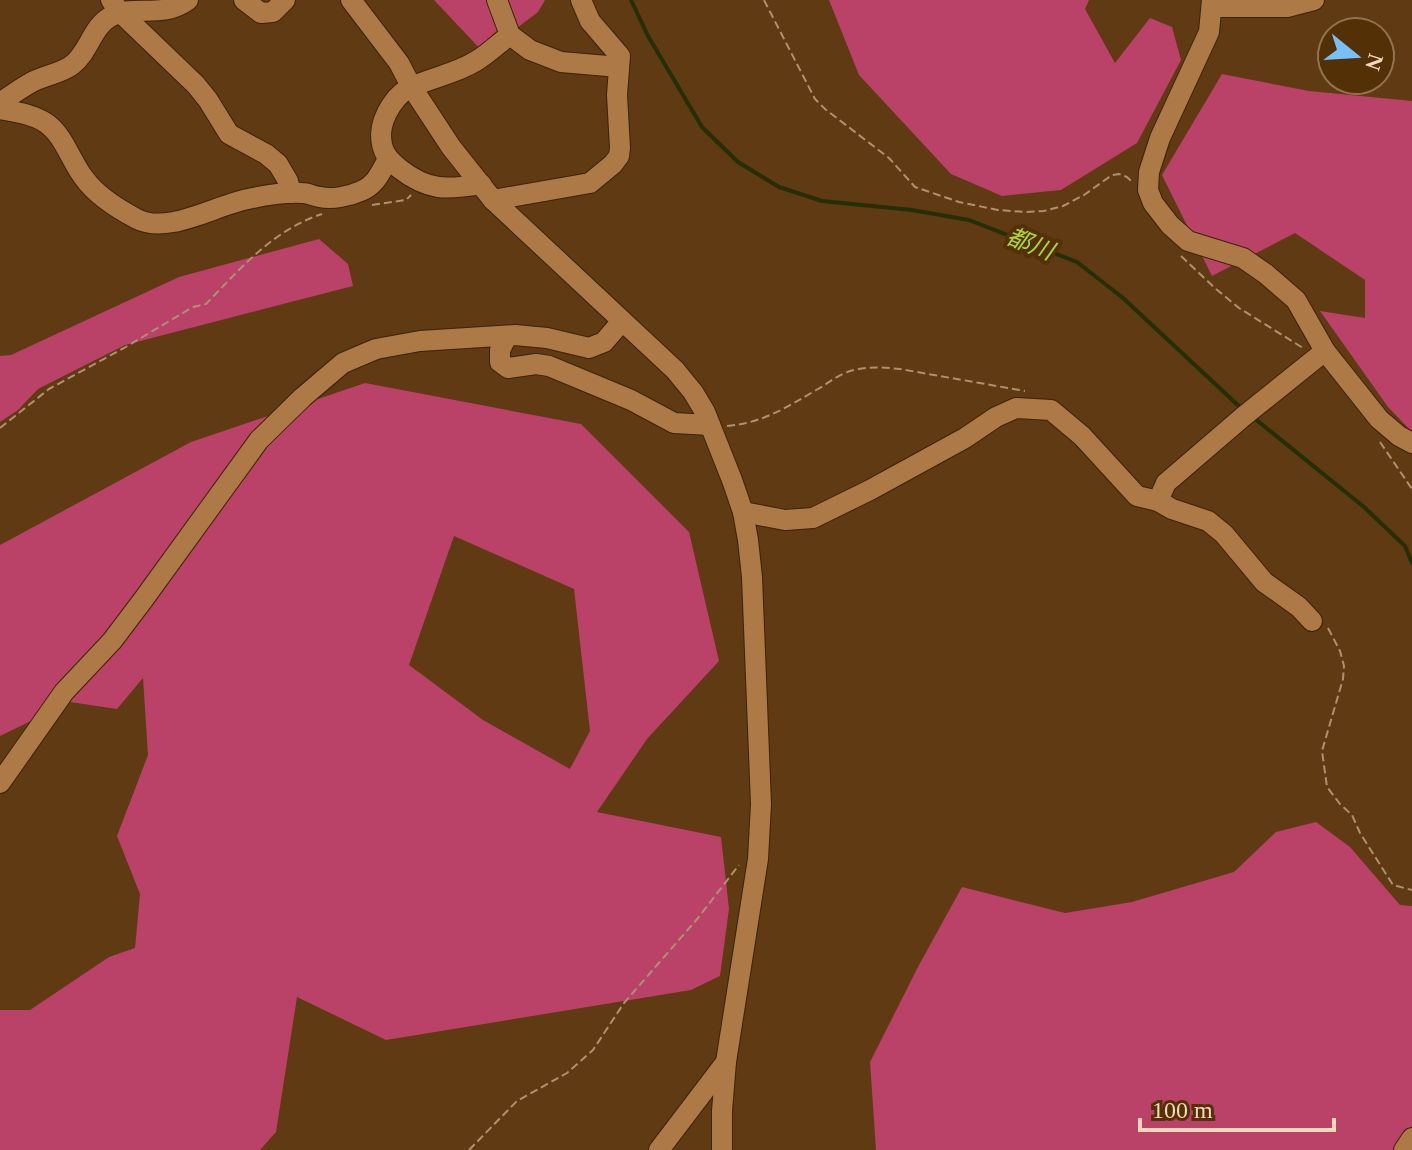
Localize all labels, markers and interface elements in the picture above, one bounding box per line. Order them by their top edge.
north arrow [1316,16,1396,96]
text: N [1360,51,1389,74]
water label: 都川 [1003,223,1060,266]
scale bar [1140,1082,1334,1132]
text: 100 m [1152,1097,1213,1123]

